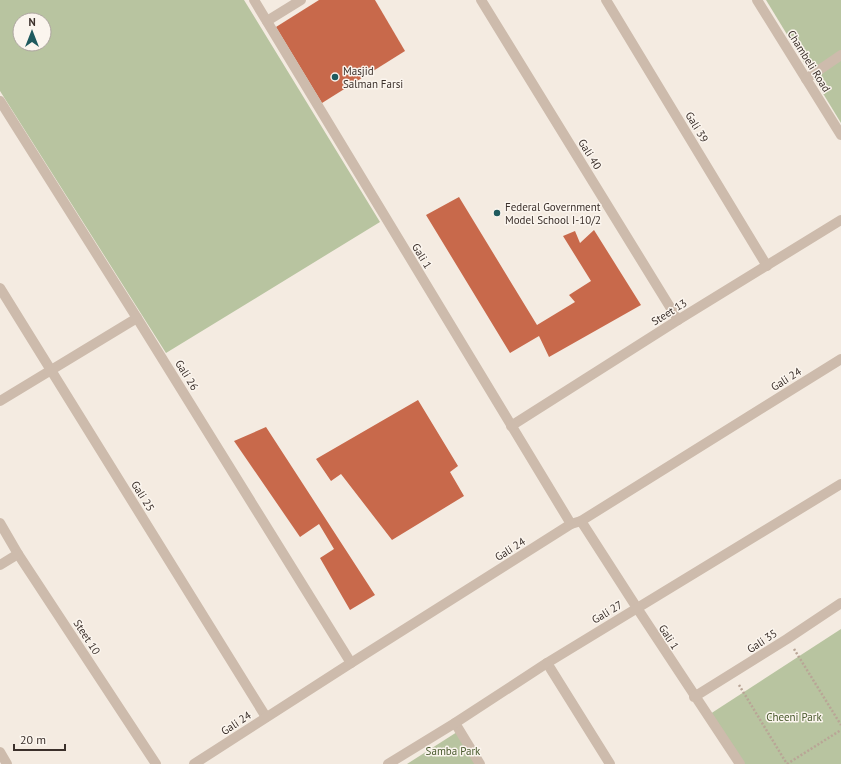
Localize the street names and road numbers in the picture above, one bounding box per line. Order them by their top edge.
street label: Chambeli Road [784,27,834,95]
street label: Gali 39 [682,109,712,145]
street label: Gali 40 [575,136,605,172]
street label: Gali 1 [409,241,435,271]
street label: Steet 13 [649,296,689,328]
street label: Gali 26 [172,357,202,393]
street label: Gali 24 [768,364,804,394]
street label: Gali 25 [128,478,158,514]
street label: Gali 24 [492,534,528,564]
street label: Gali 27 [589,597,625,627]
street label: Steet 10 [70,617,104,657]
street label: Gali 1 [656,622,682,652]
street label: Gali 35 [744,626,780,656]
street label: Gali 24 [218,708,254,738]

